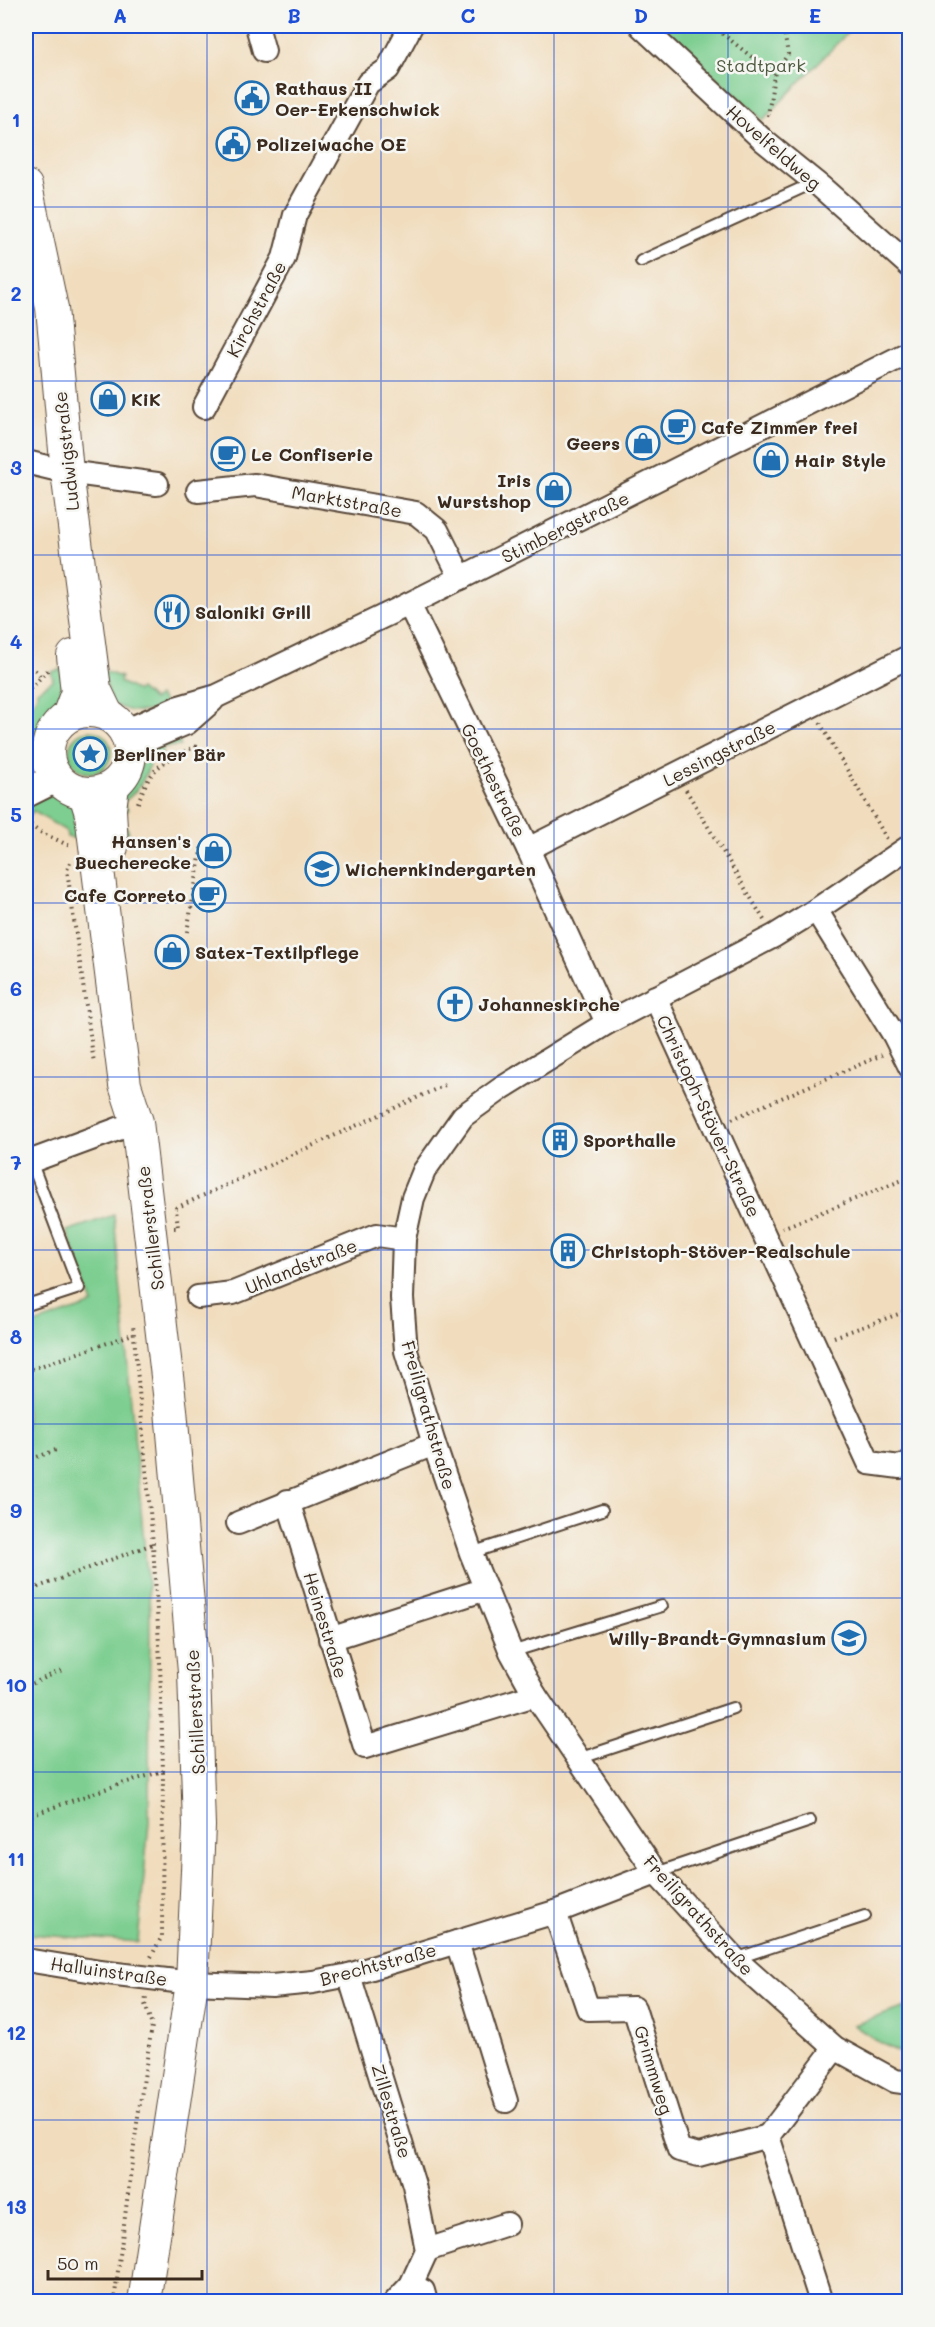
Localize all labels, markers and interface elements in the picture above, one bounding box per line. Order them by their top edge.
text: A [113,2,127,28]
text: B [287,2,301,28]
text: C [461,2,476,28]
text: D [634,2,648,28]
text: E [809,2,821,28]
park label: Stadtpark [716,53,806,77]
place label: Rathaus II Oer-Erkenschwick [275,76,440,121]
public building icon: Rathaus II Oer-Erkenschwick [234,80,270,116]
street label: Hovelfeldweg [721,99,827,195]
text: 1 [12,106,20,132]
public building icon: Polizeiwache OE [215,126,251,162]
place label: Polizeiwache OE [256,132,407,156]
street label: Kirchstraße [221,257,291,361]
text: 2 [10,280,22,306]
shop icon: KiK [90,381,126,417]
place label: KiK [131,387,161,411]
street label: Ludwigstraße [48,390,84,512]
cafe icon: Cafe Zimmer frei [660,409,696,445]
place label: Cafe Zimmer frei [701,415,858,439]
shop icon: Geers [625,425,661,461]
place label: Geers [566,431,620,455]
cafe icon: Le Confiserie [210,436,246,472]
place label: Le Confiserie [251,442,373,466]
shop icon: Hair Style [753,442,789,478]
place label: Hair Style [794,448,886,472]
text: 3 [10,454,22,480]
place label: Iris Wurstshop [437,468,531,513]
shop icon: Iris Wurstshop [536,472,572,508]
street label: Marktstraße [290,479,404,523]
street label: Stimbergstraße [497,486,633,568]
restaurant icon: Saloniki Grill [154,594,190,630]
place label: Saloniki Grill [195,600,311,624]
text: 4 [10,628,23,654]
street label: Lessingstraße [659,714,779,792]
street label: Goethestraße [456,719,532,841]
place icon: Berliner Bär [72,736,108,772]
place label: Berliner Bär [113,742,226,766]
text: 5 [10,801,22,827]
place label: Hansen's Buecherecke [75,829,191,874]
shop icon: Hansen's Buecherecke [196,833,232,869]
school or university icon: Wichernkindergarten [304,851,340,887]
place label: Wichernkindergarten [345,857,536,881]
cafe icon: Cafe Correto [191,877,227,913]
place label: Cafe Correto [64,883,186,907]
shop icon: Satex-Textilpflege [154,934,190,970]
place label: Satex-Textilpflege [195,940,359,964]
text: 6 [10,975,22,1001]
church icon: Johanneskirche [437,986,473,1022]
place label: Johanneskirche [478,992,620,1016]
street label: Christoph-Stöver-Straße [652,1011,766,1221]
building icon: Sporthalle [542,1122,578,1158]
place label: Sporthalle [583,1128,676,1152]
text: 7 [10,1149,22,1175]
street label: Schillerstraße [130,1164,170,1292]
street label: Uhlandstraße [241,1233,361,1299]
building icon: Christoph-Stöver-Realschule [550,1233,586,1269]
place label: Christoph-Stöver-Realschule [591,1239,851,1263]
text: 8 [10,1323,22,1349]
street label: Freiligrathstraße [396,1338,462,1492]
text: 9 [10,1497,22,1523]
street label: Heinestraße [298,1569,354,1681]
school or university icon: Willy-Brandt-Gymnasium [831,1620,867,1656]
place label: Willy-Brandt-Gymnasium [609,1626,826,1650]
street label: Schillerstraße [180,1649,210,1775]
text: 10 [5,1671,27,1697]
text: 11 [7,1845,25,1871]
street label: Freiligrathstraße [639,1850,759,1980]
street label: Brechtstraße [317,1937,439,1991]
street label: Halluinstraße [49,1951,169,1991]
text: 12 [6,2019,26,2045]
street label: Grimmweg [629,2022,679,2118]
street label: Zillestraße [366,2061,418,2161]
text: 13 [6,2193,26,2219]
scale bar [48,2243,202,2281]
text: 50 m [57,2251,99,2275]

